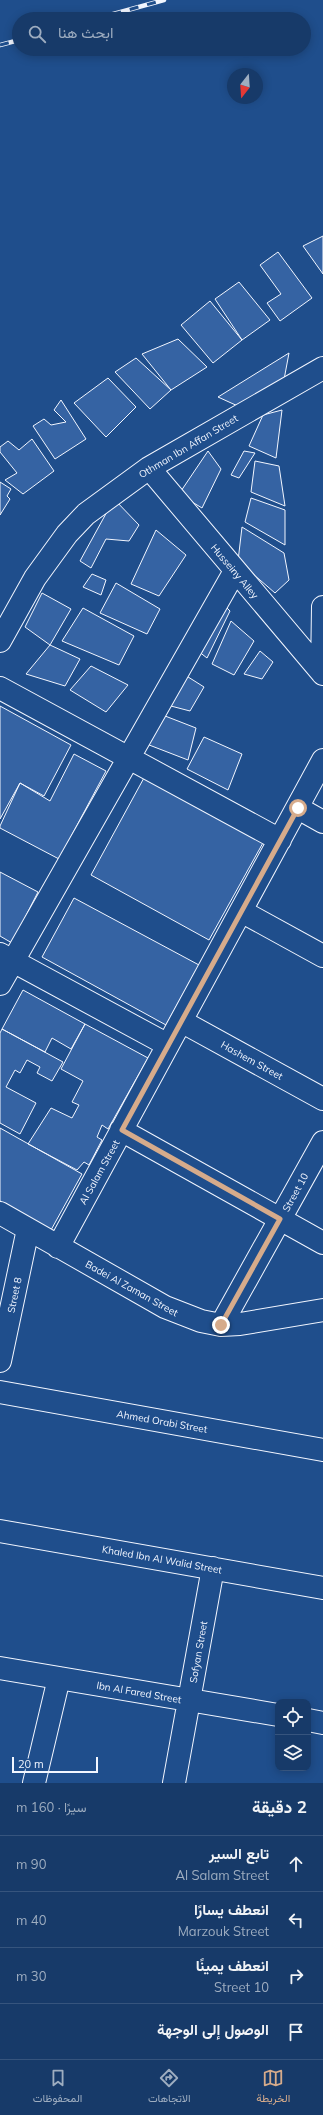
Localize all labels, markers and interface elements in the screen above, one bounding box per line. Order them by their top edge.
search box [12,12,311,56]
icon: search [26,23,48,45]
text: ابحث هنا [58,23,113,42]
north arrow [227,68,263,104]
street label: Othman Ibn Affan Street [136,411,241,481]
street label: Husseiny Alley [208,541,262,602]
route start [289,799,307,817]
street label: Hashem Street [218,1038,286,1083]
street label: Al Salam Street [76,1137,123,1207]
street label: Street 10 [280,1171,311,1214]
street label: Badei Al Zaman Street [83,1257,181,1320]
street label: Street 8 [4,1276,25,1314]
route end [212,1316,230,1334]
street label: Ahmed Orabi Street [115,1407,209,1436]
street label: Khaled Ibn Al Walid Street [101,1543,223,1577]
street label: Sofyan Street [187,1620,210,1684]
street label: Ibn Al Fared Street [95,1679,183,1706]
map controls [275,1699,311,1771]
button: locate [275,1699,311,1735]
button: layers [275,1735,311,1771]
scale bar [12,1755,98,1774]
text: 20 m [18,1757,44,1771]
text: 2 دقيقة [252,1796,307,1817]
text: سيرًا · 160 m [16,1799,87,1815]
text: تابع السير [209,1844,269,1863]
icon: ahead [285,1853,307,1875]
text: 90 m [16,1856,46,1872]
text: Al Salam Street [175,1867,269,1883]
text: انعطف يسارًا [194,1900,269,1919]
icon: left [285,1909,307,1931]
text: 40 m [16,1912,46,1928]
text: Marzouk Street [178,1923,269,1939]
text: انعطف يمينًا [196,1956,269,1975]
icon: right [285,1965,307,1987]
text: 30 m [16,1968,46,1984]
text: Street 10 [214,1979,269,1995]
text: الوصول إلى الوجهة [157,2020,269,2039]
icon: arrive [285,2021,307,2043]
tab: المحفوظات [33,2067,82,2108]
tab: الاتجاهات [148,2067,191,2108]
tab: الخريطة [256,2067,290,2108]

